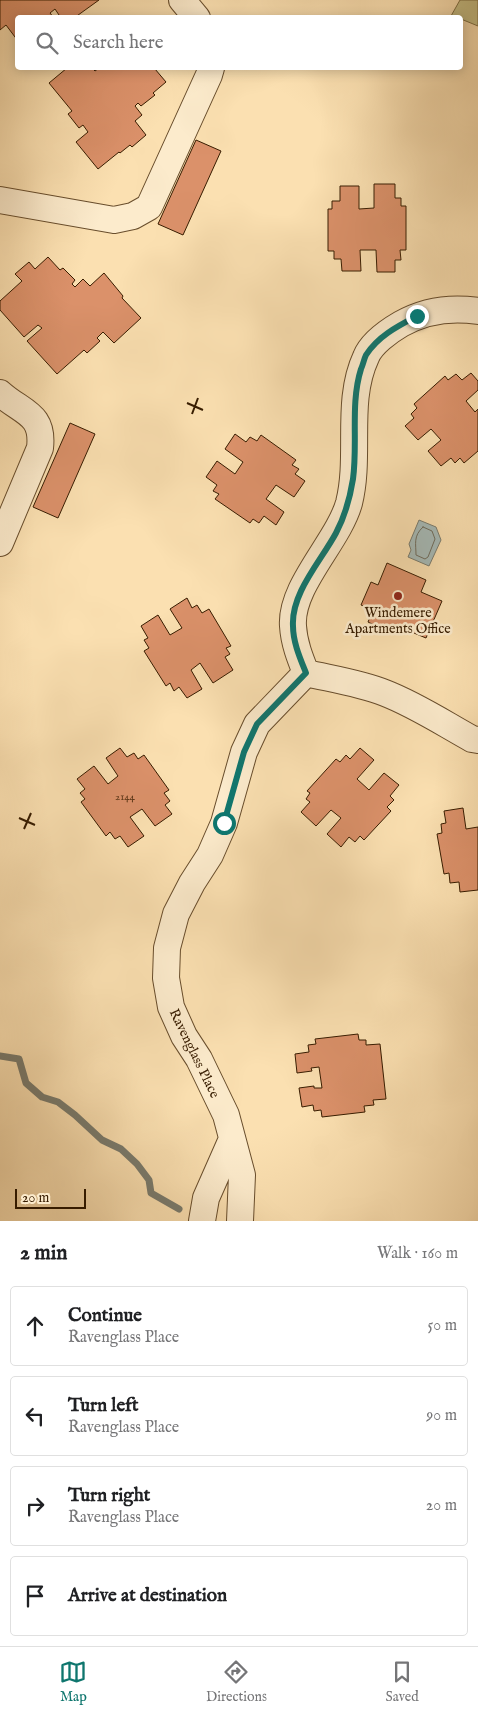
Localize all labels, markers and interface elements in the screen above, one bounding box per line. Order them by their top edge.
search box [15,15,463,70]
icon: search [33,29,61,57]
text: Search here [73,31,164,55]
route end [406,305,429,328]
marker: Windemere Apartments Office [392,590,404,602]
place label: Windemere Apartments Office [344,604,451,638]
house number: 2144 [115,790,136,804]
route start [213,812,236,835]
street label: Ravenglass Place [165,1006,224,1102]
scale bar [15,1186,86,1209]
text: 20 m [22,1189,49,1207]
text: 2 min [20,1240,67,1267]
text: Walk · 160 m [377,1244,458,1264]
text: Continue [68,1304,142,1328]
icon: ahead [21,1312,49,1340]
text: 50 m [428,1316,457,1336]
text: Ravenglass Place [68,1328,179,1348]
text: Turn left [68,1394,139,1418]
icon: left [21,1402,49,1430]
text: 90 m [426,1406,457,1426]
text: Ravenglass Place [68,1418,179,1438]
text: Turn right [68,1484,150,1508]
icon: right [21,1492,49,1520]
text: 20 m [426,1496,457,1516]
text: Ravenglass Place [68,1508,179,1528]
icon: arrive [21,1582,49,1610]
text: Arrive at destination [68,1584,227,1608]
tab: Map [59,1658,87,1706]
tab: Directions [206,1658,267,1706]
tab: Saved [386,1658,419,1706]

